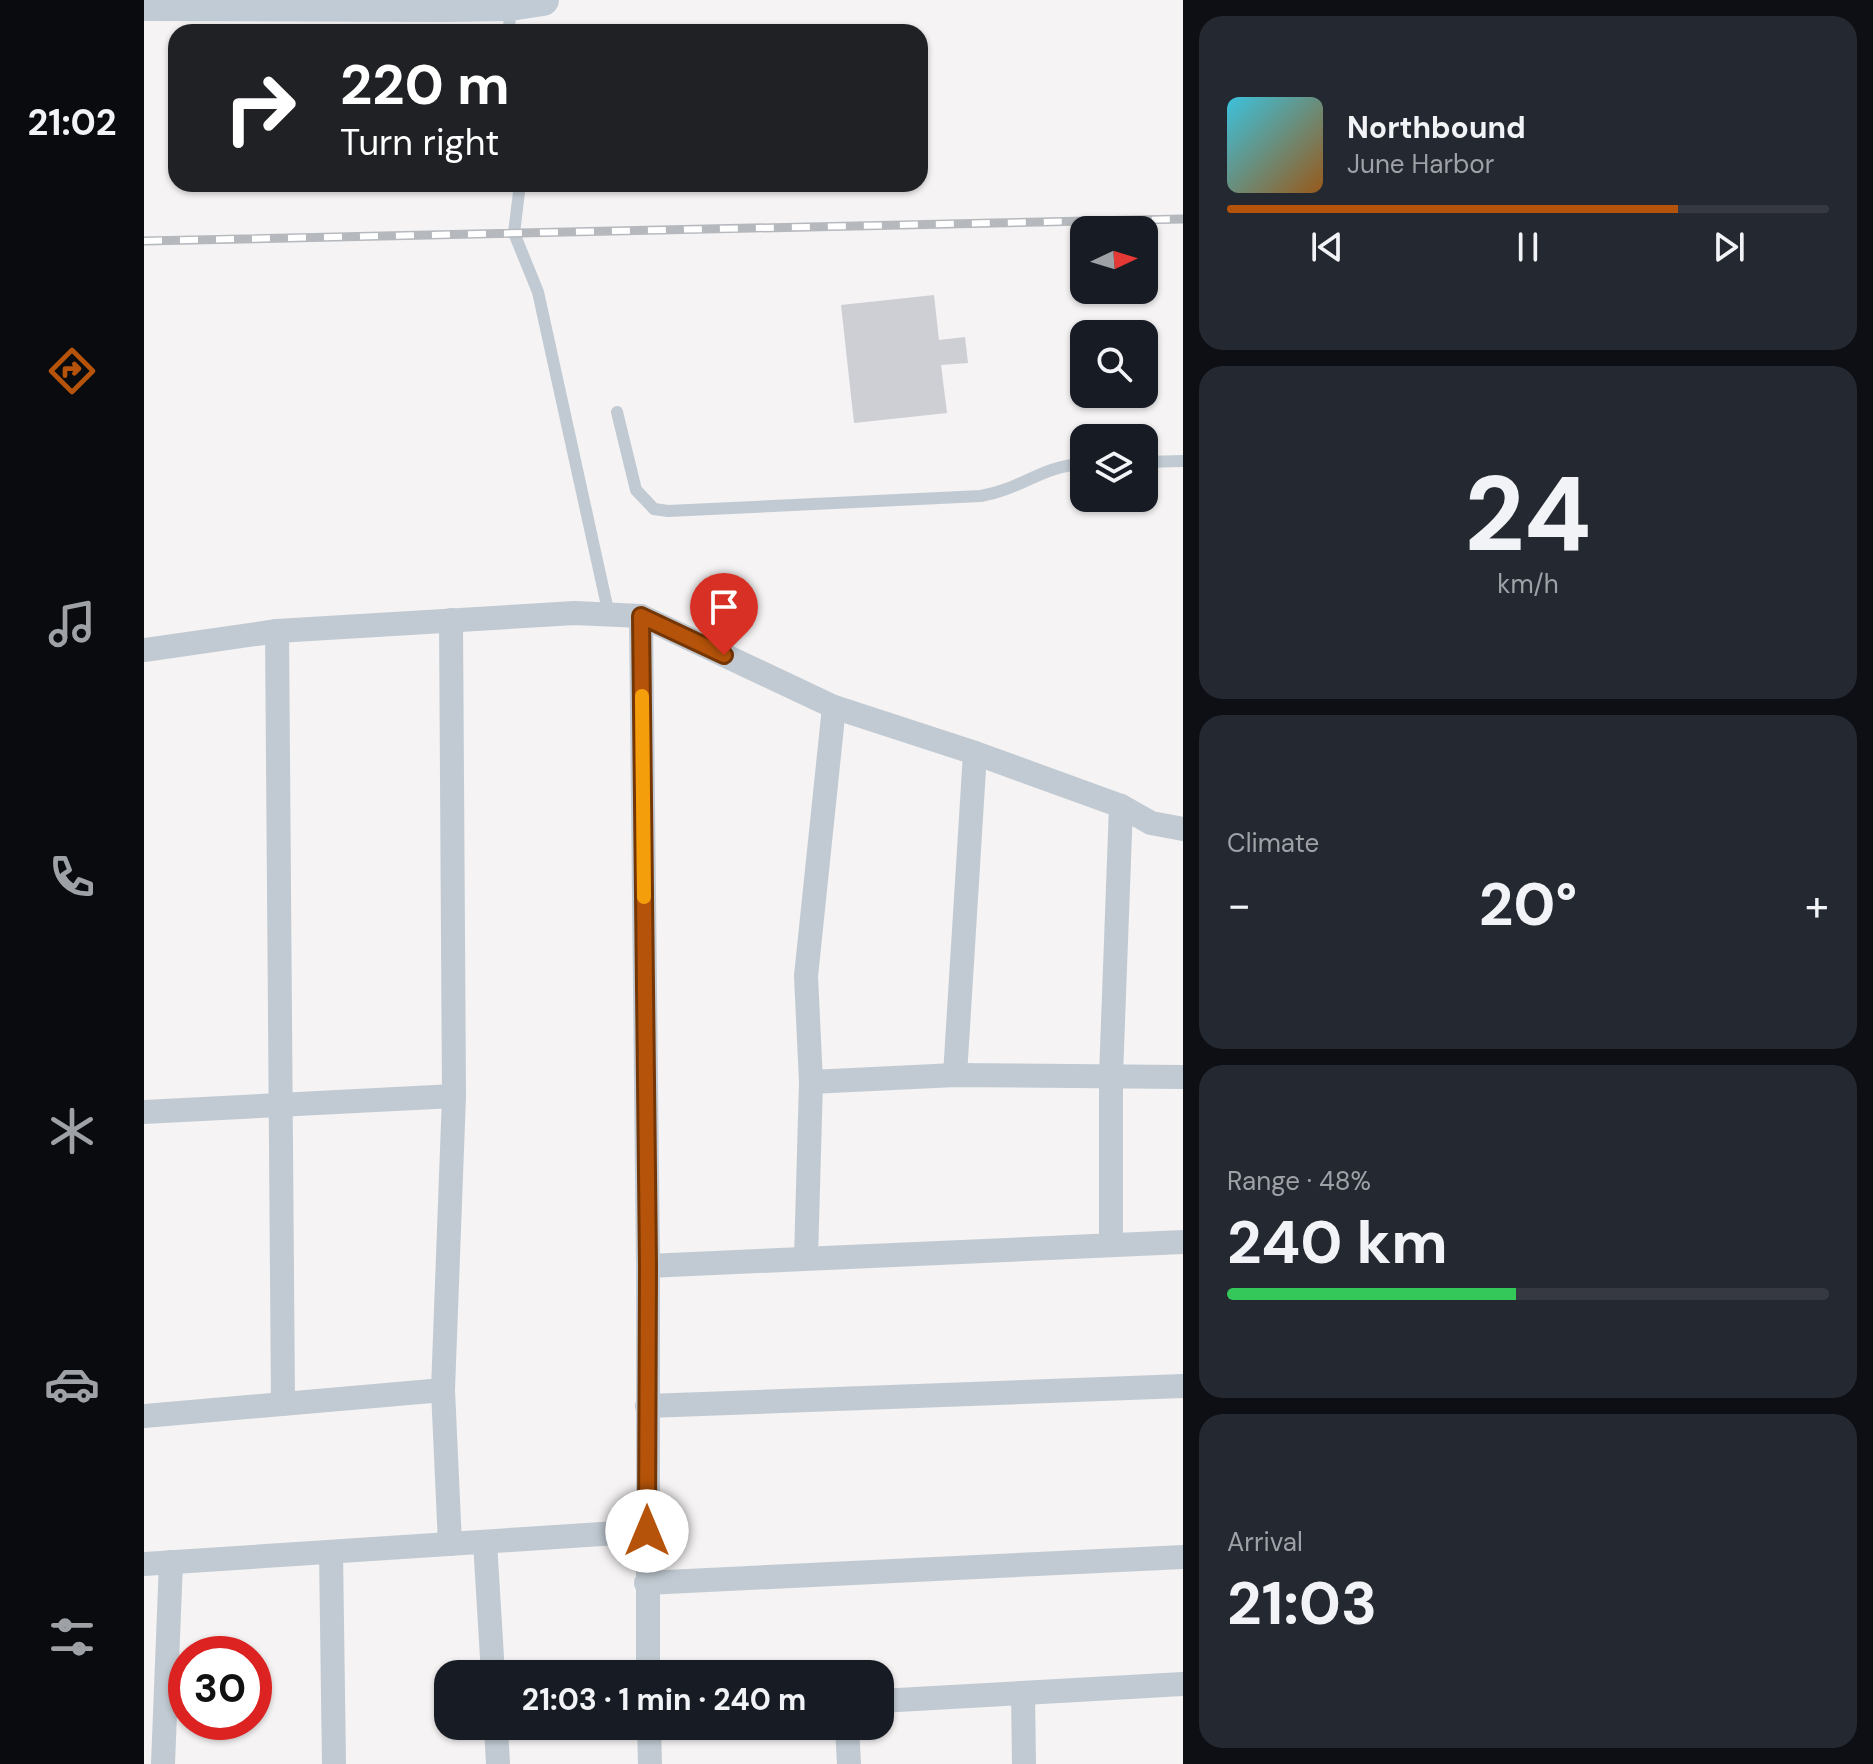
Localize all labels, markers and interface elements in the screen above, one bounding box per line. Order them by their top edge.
text: 220 m [340,48,510,121]
icon: right [208,56,312,160]
text: 21:02 [28,99,117,146]
text: Northbound [1347,108,1526,147]
text: Turn right [340,119,499,166]
text: June Harbor [1347,147,1494,181]
north arrow [1070,216,1158,304]
map controls [1070,216,1158,512]
icon: previous [1305,225,1349,269]
icon: pause [1506,225,1550,269]
icon: next [1707,225,1751,269]
button: search [1070,320,1158,408]
icon: directions [44,343,100,399]
button: layers [1070,424,1158,512]
text: 24 [1465,447,1591,582]
text: km/h [1497,567,1559,601]
pin [690,573,758,655]
icon: arrive [702,585,746,629]
icon: music [44,596,100,652]
text: Climate [1227,826,1319,860]
icon: phone [44,849,100,905]
text: 20° [1479,865,1577,944]
text: − [1227,876,1251,934]
text: + [1805,876,1829,934]
icon: climate [44,1103,100,1159]
text: Range · 48% [1227,1164,1371,1198]
text: 240 km [1227,1203,1448,1282]
icon: car [44,1356,100,1412]
position arrow [605,1489,689,1573]
text: Arrival [1227,1525,1303,1559]
text: 21:03 [1227,1564,1377,1643]
icon: filters [44,1609,100,1665]
speed limit sign: 30 [168,1636,272,1740]
text: 21:03 · 1 min · 240 m [522,1680,806,1719]

